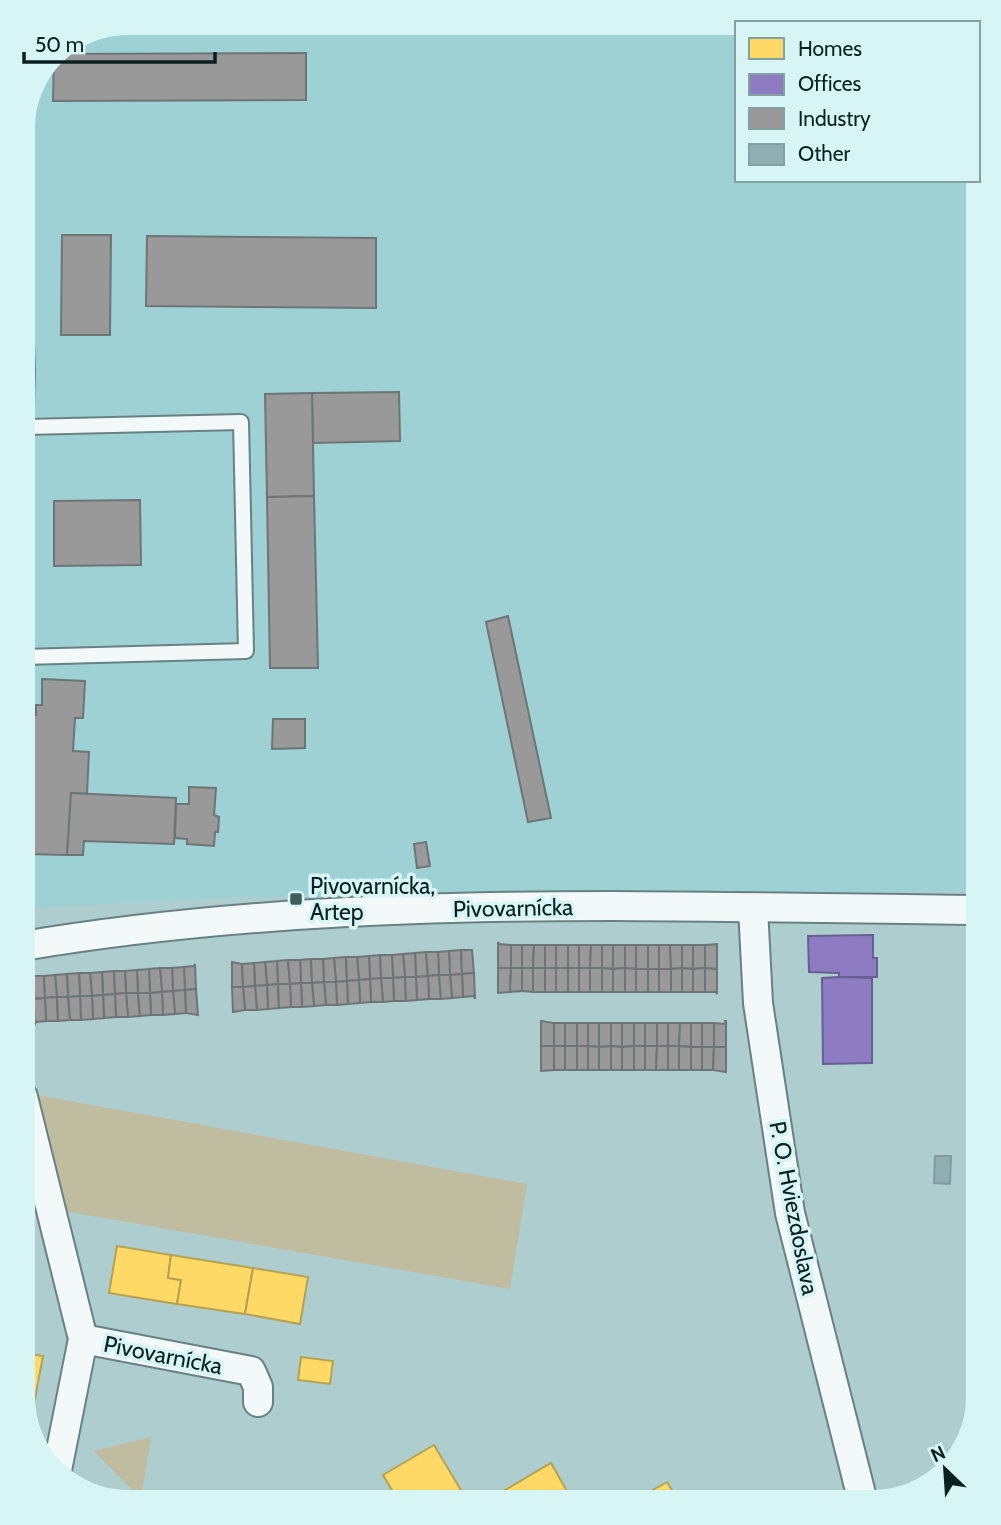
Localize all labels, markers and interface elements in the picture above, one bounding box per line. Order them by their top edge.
scale bar [24,21,215,65]
legend [735,21,980,182]
text: 50 m [35,32,84,57]
text: Homes [798,36,862,61]
text: Offices [798,71,862,96]
text: Industry [798,106,871,131]
text: Other [798,141,850,166]
place label: Pivovarnícka, Artep [310,872,435,926]
marker: Pivovarnícka, Artep [288,891,304,907]
street label: Pivovarnícka [453,893,573,923]
street label: P. O. Hviezdoslava [763,1119,825,1297]
street label: Pivovarnícka [101,1330,225,1380]
north arrow [910,1434,980,1504]
text: N [927,1441,949,1467]

